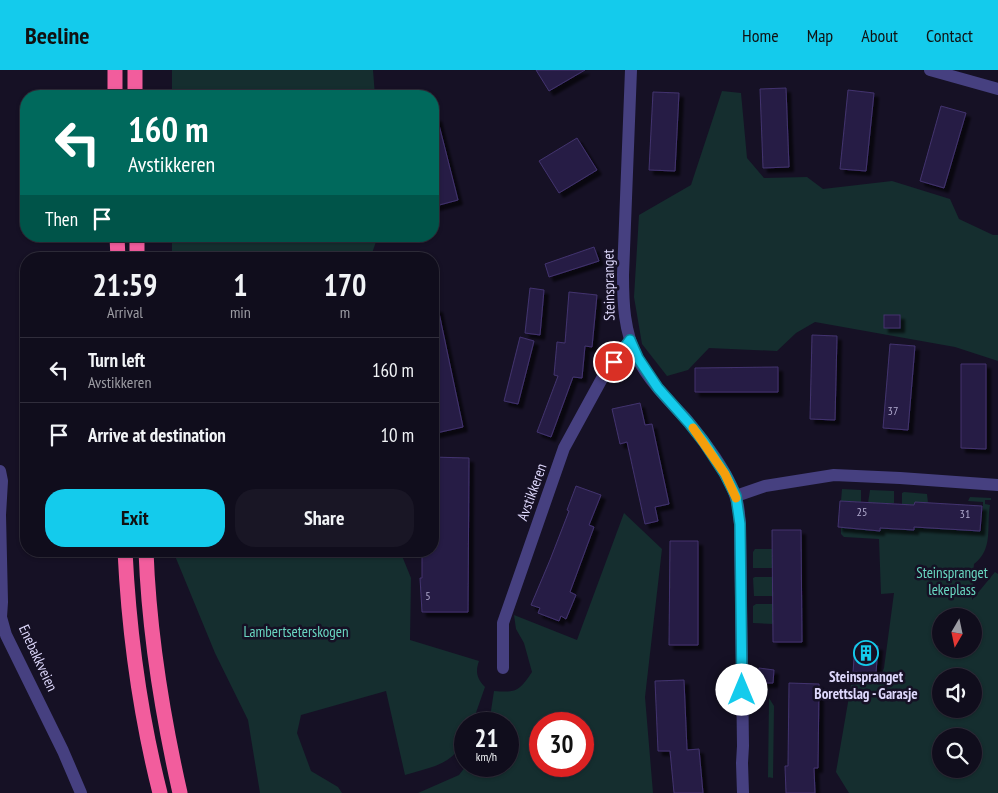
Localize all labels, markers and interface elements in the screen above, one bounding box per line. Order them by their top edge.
text: Beeline [25,20,90,51]
text: Home [742,24,779,47]
text: Map [807,24,833,47]
text: About [861,24,898,47]
text: Contact [926,24,973,47]
text: 160 m [128,106,209,152]
icon: left [45,110,110,175]
text: Avstikkeren [128,150,215,178]
icon: arrive [88,205,116,233]
text: Then [45,207,78,231]
street label: Steinspranget [598,249,619,321]
text: 21:59 [93,265,157,304]
text: 1 [233,265,248,304]
text: 170 [323,265,366,304]
text: Arrival [107,302,143,322]
text: min [230,302,251,322]
text: m [340,302,350,322]
pin [593,341,635,383]
text: Turn left [88,348,145,372]
icon: arrive [600,348,628,376]
icon: left [45,356,73,384]
text: 160 m [372,358,414,382]
text: Avstikkeren [88,372,151,392]
house number: 37 [888,403,898,418]
icon: arrive [45,421,73,449]
text: Arrive at destination [88,423,226,447]
text: 10 m [381,423,414,447]
street label: Avstikkeren [512,461,551,523]
button: Exit [45,489,225,547]
button: Share [235,489,414,547]
house number: 25 [857,504,867,519]
house number: 31 [960,506,970,521]
park label: Steinspranget lekeplass [916,563,988,599]
house number: 5 [425,588,431,603]
north arrow [932,608,982,658]
map controls [932,608,982,778]
street label: Enebakkveien [15,621,62,694]
park label: Lambertseterskogen [243,622,349,641]
building icon: Steinspranget Borettslag - Garasje [853,640,879,666]
position arrow [715,663,767,715]
place label: Steinspranget Borettslag - Garasje [814,667,918,703]
button: sound [932,668,982,718]
speed limit sign: 30 [529,712,594,777]
text: 21 [475,722,498,754]
button: search [932,728,982,778]
text: km/h [476,749,497,764]

